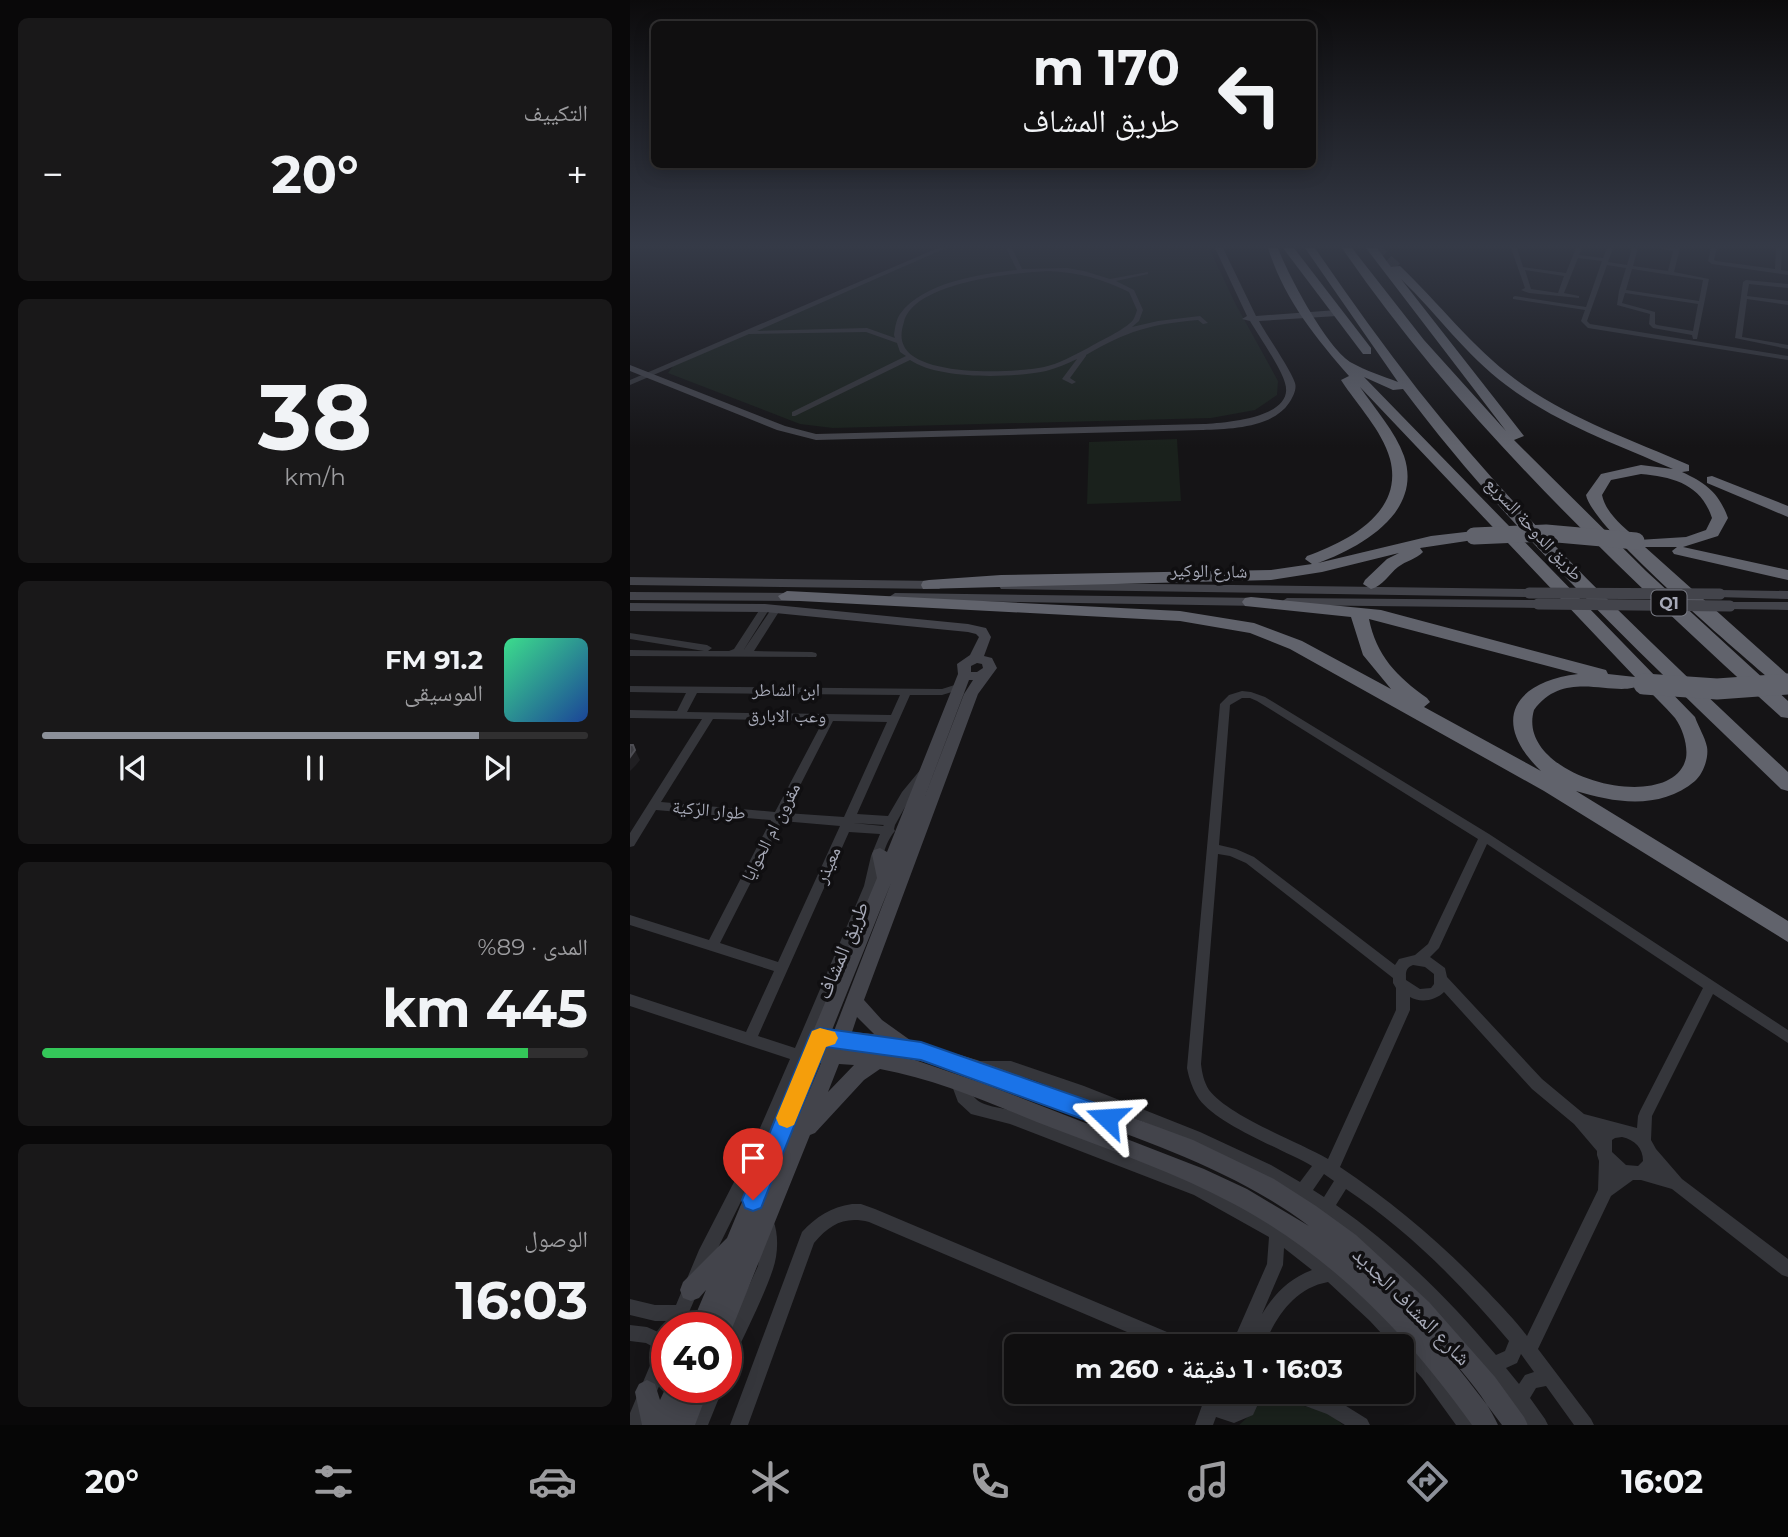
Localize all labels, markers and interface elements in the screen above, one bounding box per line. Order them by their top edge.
text: 170 m [1033,38,1180,97]
icon: left [1204,49,1295,140]
text: التكييف [523,99,588,127]
text: طريق المشاف [1022,101,1180,140]
text: 20° [271,143,359,206]
text: − [42,151,64,198]
text: + [566,151,588,198]
text: 38 [258,362,372,473]
text: km/h [284,463,346,491]
street label: طريق الدوحة السريع [1480,473,1587,586]
street label: شارع الوكير [1169,559,1248,583]
road number: Q1 [1651,590,1686,616]
text: 91.2 FM [385,644,483,676]
text: الموسيقى [404,679,483,707]
street label: ابن الشاطر [751,679,820,701]
street label: وعب الابارق [747,704,827,728]
icon: previous [114,749,152,787]
icon: pause [296,749,334,787]
icon: next [478,749,516,787]
street label: مقرون ام الحوايا [737,779,806,885]
street label: طوار الرّكية [671,796,747,824]
street label: معيذر [810,843,846,888]
street label: طريق المشاف [810,897,875,1003]
text: المدى · 89% [477,933,588,961]
text: 445 km [382,977,588,1040]
position arrow [1070,1081,1144,1155]
pin [723,1128,783,1200]
icon: arrive [734,1139,772,1177]
text: الوصول [524,1225,588,1253]
street label: شارع المشاف الجديد [1347,1242,1476,1371]
text: 16:03 [455,1269,588,1332]
speed limit sign: 40 [651,1312,742,1403]
text: 16:03 · 1 دقيقة · 260 m [1075,1353,1343,1385]
icon: filters [309,1457,358,1506]
icon: car [528,1457,577,1506]
icon: climate [746,1457,795,1506]
icon: phone [965,1457,1014,1506]
icon: music [1184,1457,1233,1506]
icon: directions [1403,1457,1452,1506]
text: 20° [85,1462,139,1501]
text: 16:02 [1621,1462,1703,1501]

